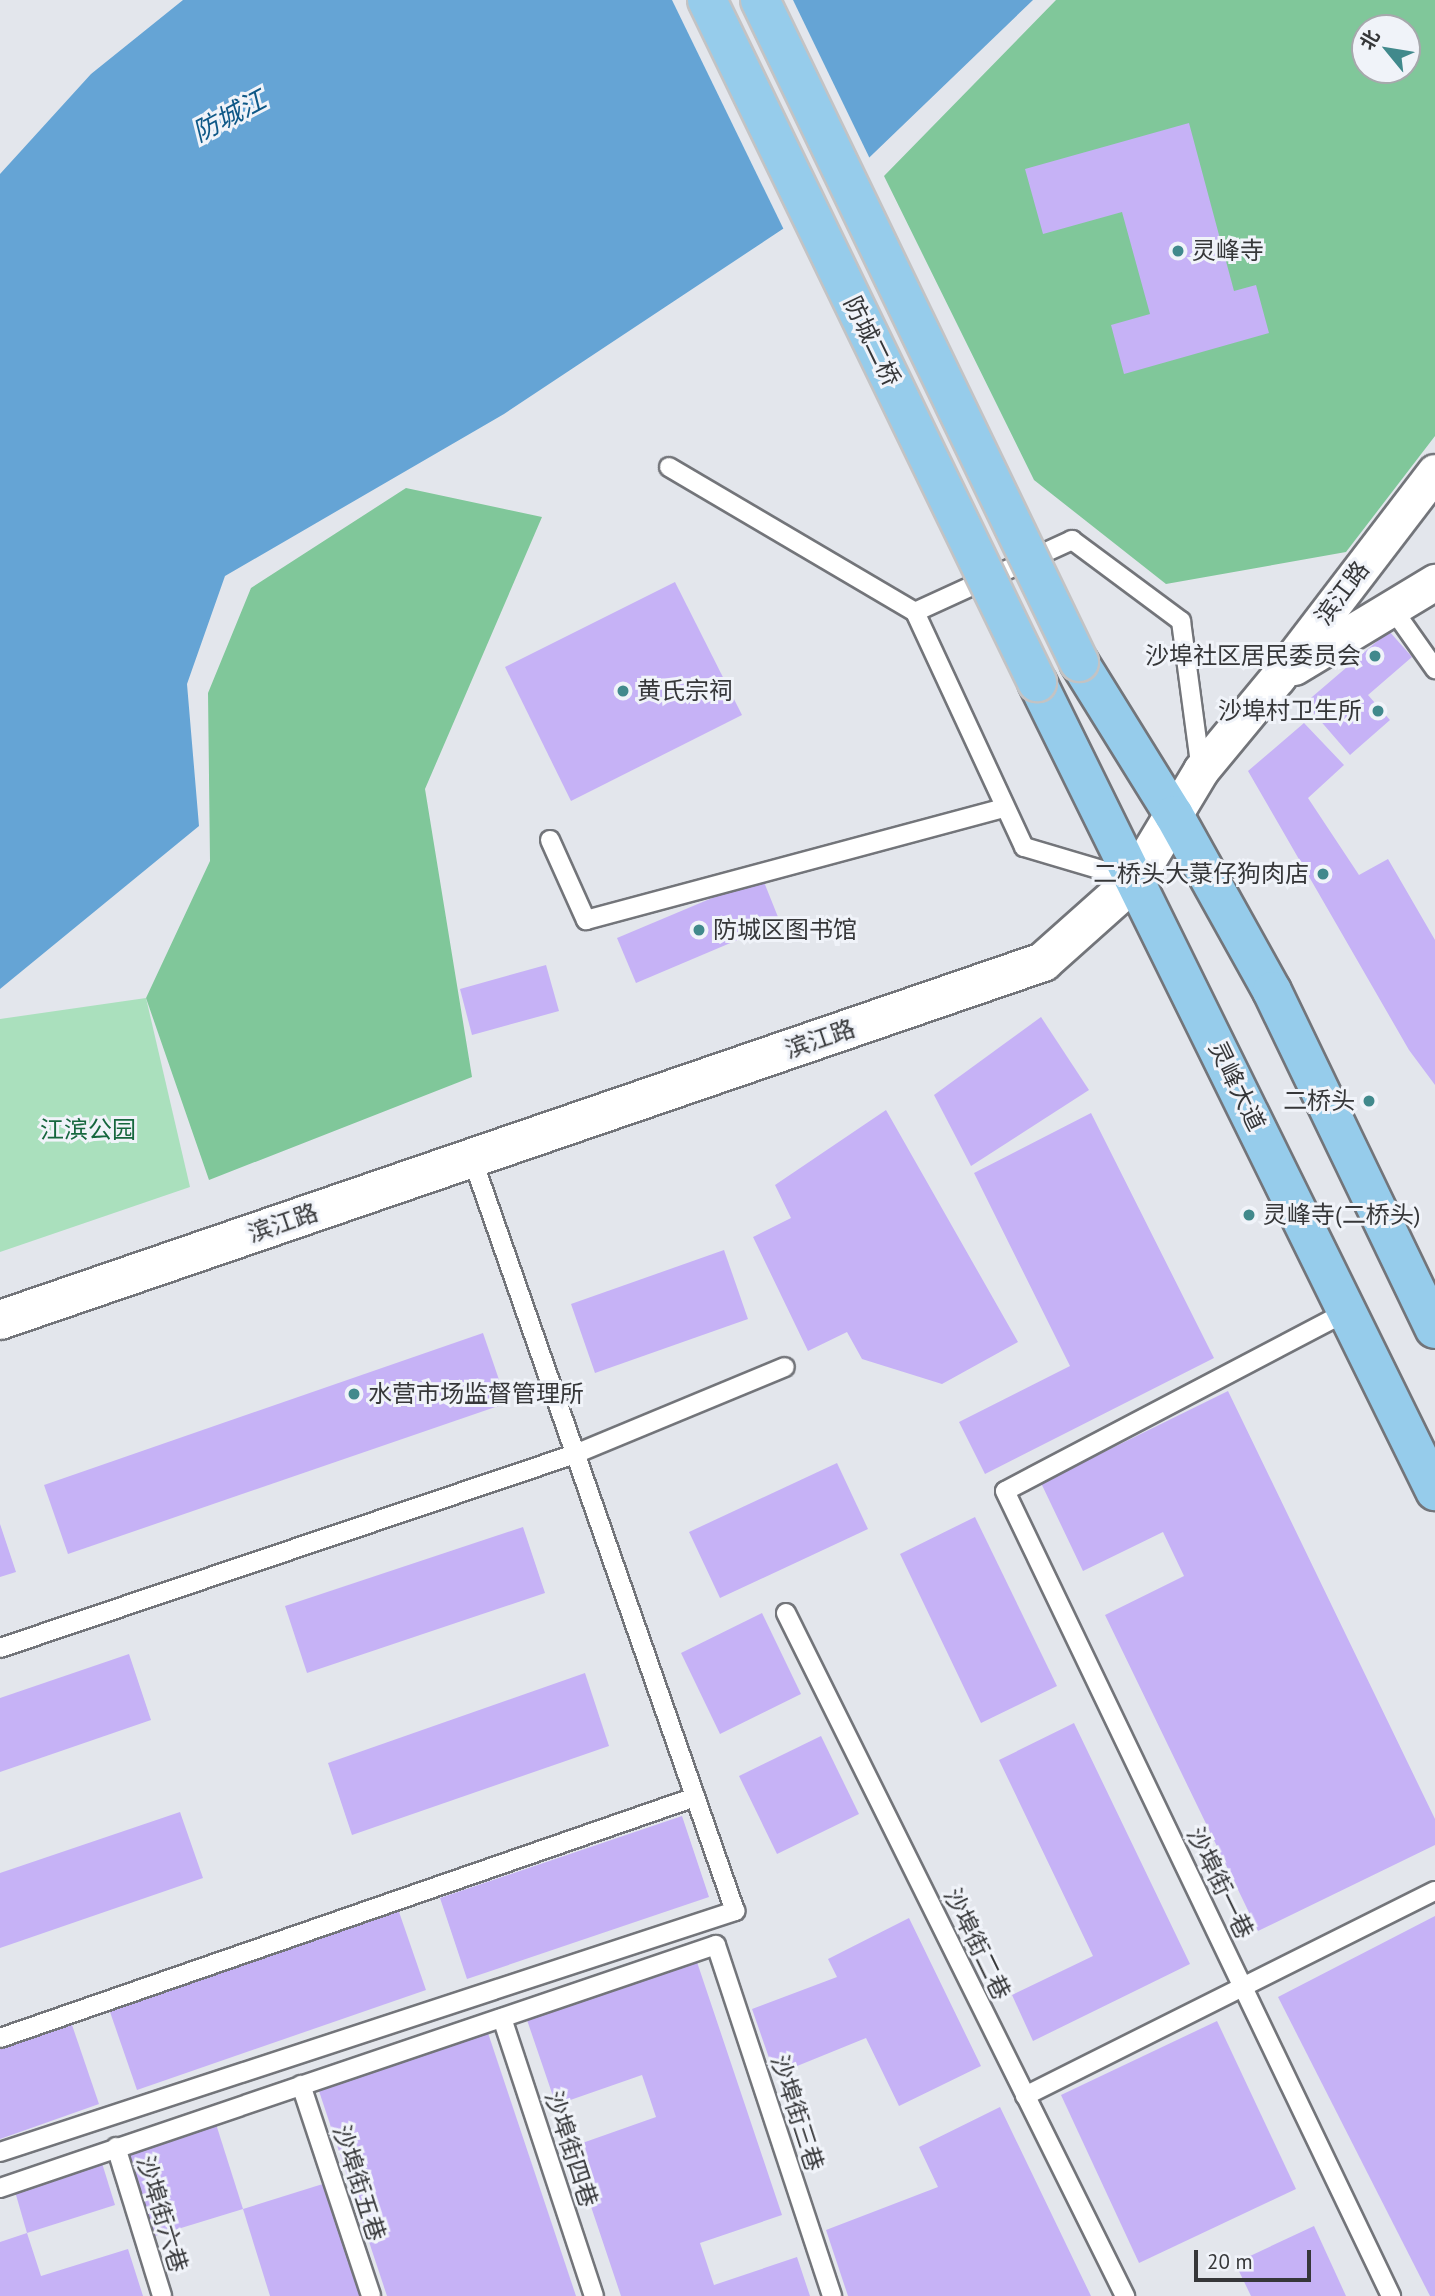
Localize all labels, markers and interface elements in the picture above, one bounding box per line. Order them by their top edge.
north arrow [1351,14,1421,84]
text: 北 [1354,25,1385,54]
water label: 防城江 [187,84,271,148]
place label: 灵峰寺 [1192,237,1264,265]
marker: 灵峰寺 [1170,243,1186,259]
street label: 防城二桥 [838,292,906,390]
street label: 滨江路 [1309,556,1375,630]
place label: 沙埠社区居民委员会 [1145,642,1361,670]
marker: 沙埠社区居民委员会 [1367,648,1383,664]
place label: 黄氏宗祠 [637,677,733,705]
marker: 黄氏宗祠 [615,683,631,699]
place label: 沙埠村卫生所 [1218,697,1362,725]
marker: 沙埠村卫生所 [1368,701,1388,721]
place label: 二桥头大菉仔狗肉店 [1093,860,1309,888]
marker: 二桥头大菉仔狗肉店 [1315,866,1331,882]
place label: 防城区图书馆 [713,916,857,944]
marker: 防城区图书馆 [691,922,707,938]
street label: 滨江路 [781,1014,859,1064]
street label: 灵峰大道 [1203,1037,1271,1135]
place label: 二桥头 [1283,1087,1355,1115]
marker: 二桥头 [1361,1093,1377,1109]
park label: 江滨公园 [40,1116,136,1144]
street label: 滨江路 [244,1198,322,1248]
place label: 灵峰寺(二桥头) [1263,1201,1420,1229]
marker: 灵峰寺(二桥头) [1241,1207,1257,1223]
place label: 水营市场监督管理所 [368,1380,584,1408]
marker: 水营市场监督管理所 [346,1386,362,1402]
street label: 沙埠街一巷 [1181,1823,1259,1943]
street label: 沙埠街二巷 [938,1884,1016,2004]
street label: 沙埠街三巷 [765,2051,829,2175]
street label: 沙埠街四巷 [539,2087,603,2211]
street label: 沙埠街五巷 [327,2121,391,2245]
street label: 沙埠街六巷 [131,2152,193,2276]
scale bar [1197,2236,1314,2280]
text: 20 m [1207,2248,1253,2275]

